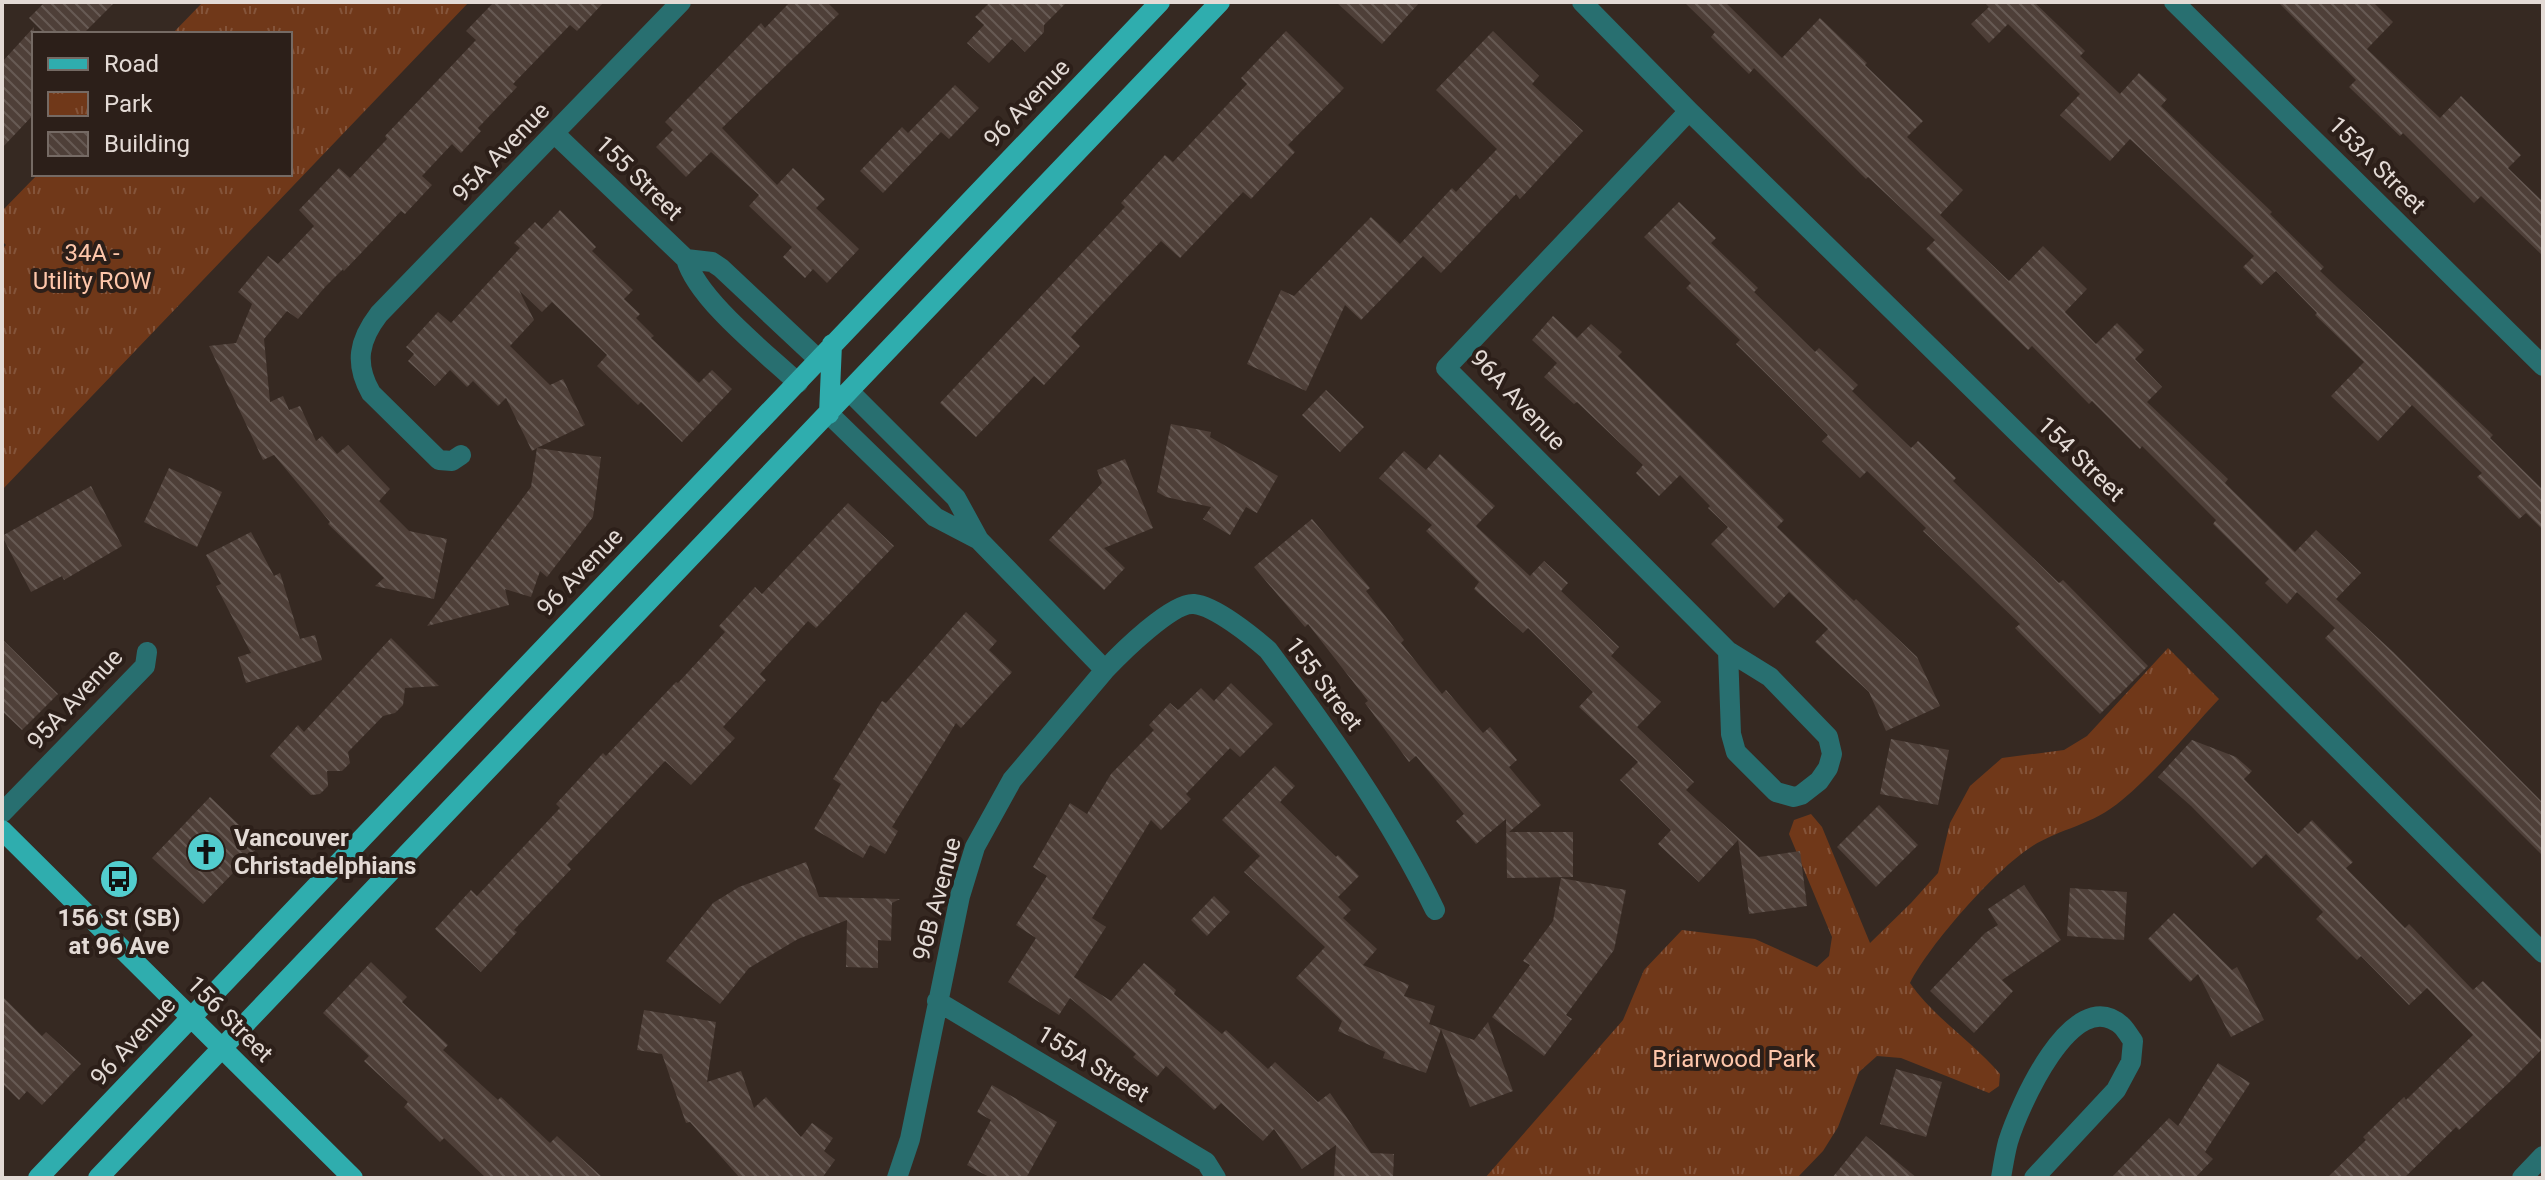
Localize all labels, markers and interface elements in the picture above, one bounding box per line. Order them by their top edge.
legend [32,32,292,176]
text: Road [104,50,159,78]
street label: 96 Avenue [978,53,1076,153]
text: Park [104,90,153,118]
street label: 95A Avenue [447,97,555,207]
street label: 153A Street [2323,111,2431,219]
text: Building [104,130,190,158]
street label: 155 Street [590,130,688,226]
park label: 34A - Utility ROW [33,239,151,295]
street label: 96A Avenue [1464,344,1572,456]
street label: 154 Street [2032,411,2130,507]
street label: 96 Avenue [531,522,629,622]
street label: 155 Street [1280,632,1368,736]
street label: 95A Avenue [21,643,129,755]
place label: Vancouver Christadelphians [234,824,416,880]
church icon: Vancouver Christadelphians [185,831,227,873]
street label: 96B Avenue [907,834,967,964]
bus stop icon: 156 St (SB) at 96 Ave [98,858,140,900]
place label: 156 St (SB) at 96 Ave [57,904,181,960]
street label: 156 Street [181,970,279,1068]
street label: 96 Avenue [85,991,181,1091]
street label: 155A Street [1032,1020,1154,1108]
park label: Briarwood Park [1652,1045,1817,1073]

